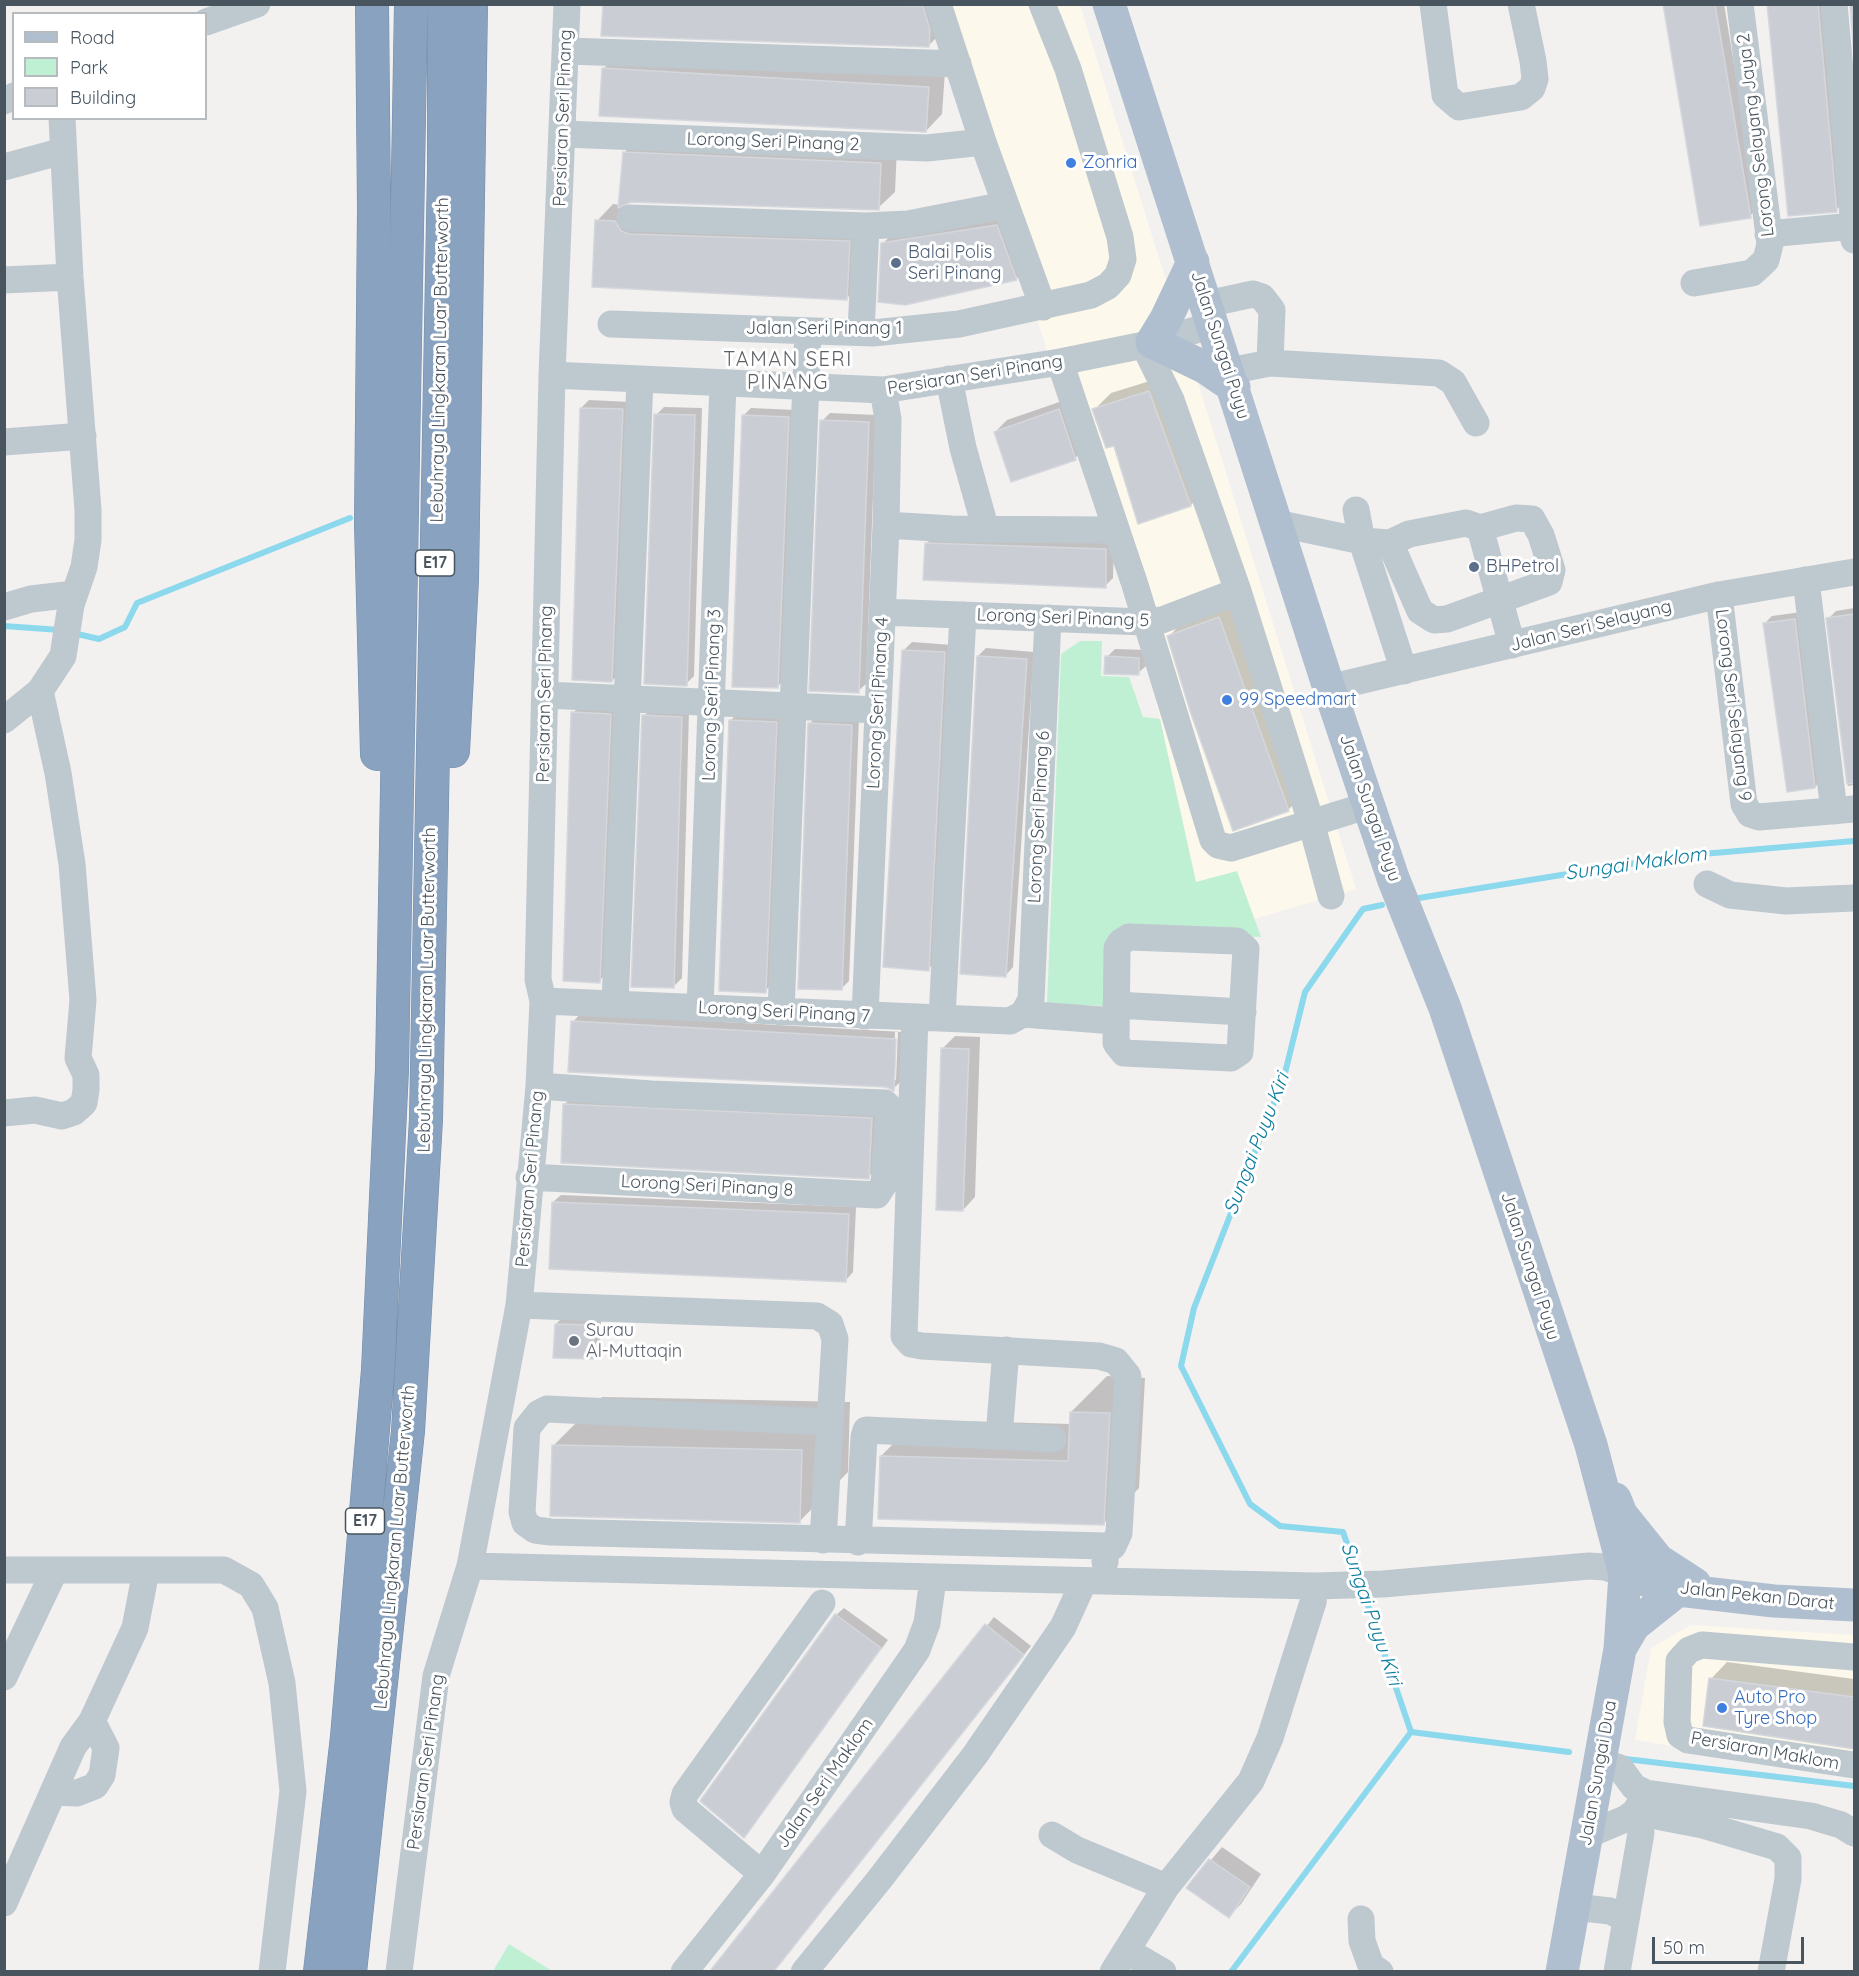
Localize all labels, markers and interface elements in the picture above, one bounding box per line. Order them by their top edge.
legend [12,12,207,120]
text: Road [70,26,115,49]
street label: Persiaran Seri Pinang [549,29,577,207]
street label: Lorong Selayang Jaya 2 [1733,32,1779,238]
text: Park [70,56,108,79]
text: Building [70,86,136,109]
street label: Lorong Seri Pinang 2 [686,128,860,156]
place label: Zonria [1083,152,1137,174]
marker: Zonria [1064,156,1078,170]
street label: Lebuhraya Lingkaran Luar Butterworth [426,197,454,523]
place label: Balai Polis Seri Pinang [908,242,1002,284]
marker: Balai Polis Seri Pinang [889,256,903,270]
street label: Jalan Sungai Puyu [1186,268,1254,422]
street label: Jalan Seri Pinang 1 [746,318,902,340]
district label: TAMAN SERI PINANG [723,348,853,395]
street label: Persiaran Seri Pinang [886,350,1064,400]
road number: E17 [416,550,454,576]
place label: BHPetrol [1486,556,1559,578]
marker: BHPetrol [1467,560,1481,574]
street label: Jalan Seri Selayang [1508,595,1674,657]
street label: Lorong Seri Pinang 5 [976,604,1150,632]
street label: Persiaran Seri Pinang [533,605,557,783]
street label: Lorong Seri Selayang 9 [1710,608,1756,802]
street label: Lorong Seri Pinang 3 [698,609,726,781]
street label: Lorong Seri Pinang 4 [863,616,893,790]
place label: 99 Speedmart [1239,689,1357,711]
marker: 99 Speedmart [1220,693,1234,707]
street label: Lorong Seri Pinang 6 [1024,730,1054,904]
street label: Jalan Sungai Puyu [1335,731,1405,885]
street label: Lebuhraya Lingkaran Luar Butterworth [413,827,441,1153]
water label: Sungai Maklom [1564,842,1708,886]
street label: Lorong Seri Pinang 7 [698,997,870,1027]
water label: Sungai Puyu Kiri [1219,1070,1295,1218]
street label: Persiaran Seri Pinang [512,1090,548,1268]
street label: Lorong Seri Pinang 8 [620,1171,794,1201]
street label: Jalan Sungai Puyu [1496,1189,1564,1343]
place label: Surau Al-Muttaqin [586,1320,682,1362]
marker: Surau Al-Muttaqin [567,1334,581,1348]
street label: Lebuhraya Lingkaran Luar Butterworth [370,1384,420,1710]
road number: E17 [346,1508,385,1534]
water label: Sungai Puyu Kiri [1335,1539,1407,1689]
street label: Jalan Pekan Darat [1678,1577,1836,1615]
street label: Persiaran Seri Pinang [403,1673,449,1851]
place label: Auto Pro Tyre Shop [1734,1687,1817,1730]
street label: Jalan Sungai Dua [1575,1699,1621,1847]
marker: Auto Pro Tyre Shop [1715,1701,1729,1715]
street label: Jalan Seri Maklom [772,1714,878,1852]
street label: Persiaran Maklom [1689,1727,1841,1775]
scale bar [1655,1925,1806,1963]
text: 50 m [1663,1936,1705,1959]

